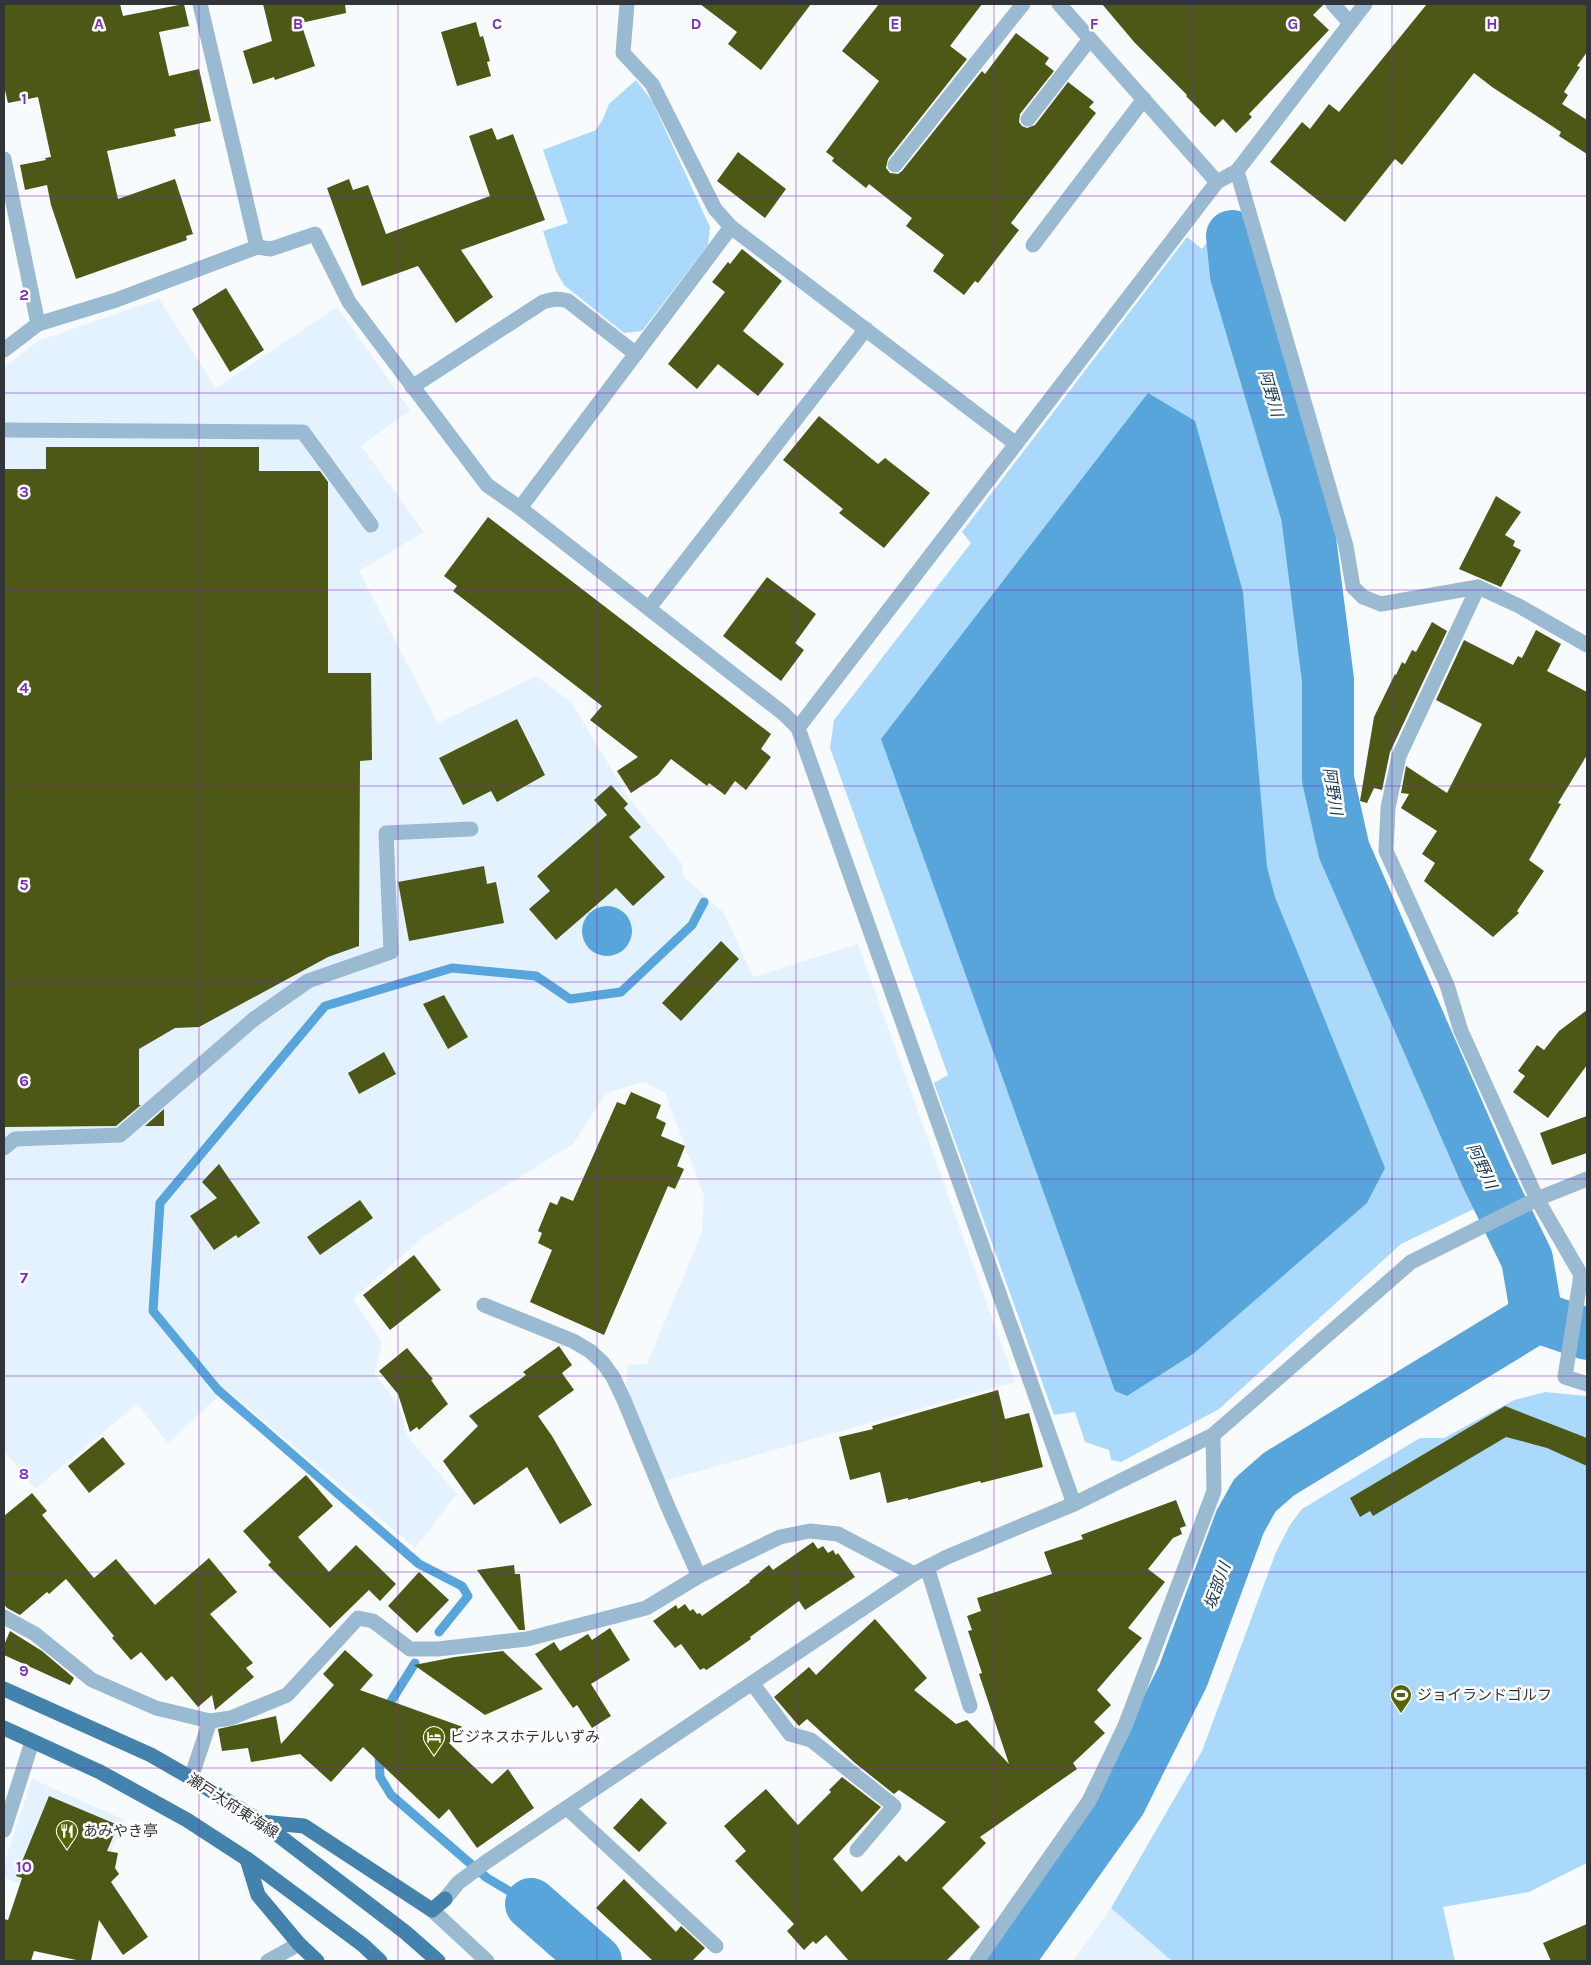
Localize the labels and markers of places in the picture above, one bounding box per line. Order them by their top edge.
sports icon: ジョイランドゴルフ [1389,1683,1413,1714]
place label: ジョイランドゴルフ [1417,1686,1552,1704]
hotel icon: ビジネスホテルいずみ [422,1725,446,1756]
place label: ビジネスホテルいずみ [450,1728,600,1746]
restaurant icon: あみやき亭 [55,1819,79,1850]
place label: あみやき亭 [83,1822,158,1840]

